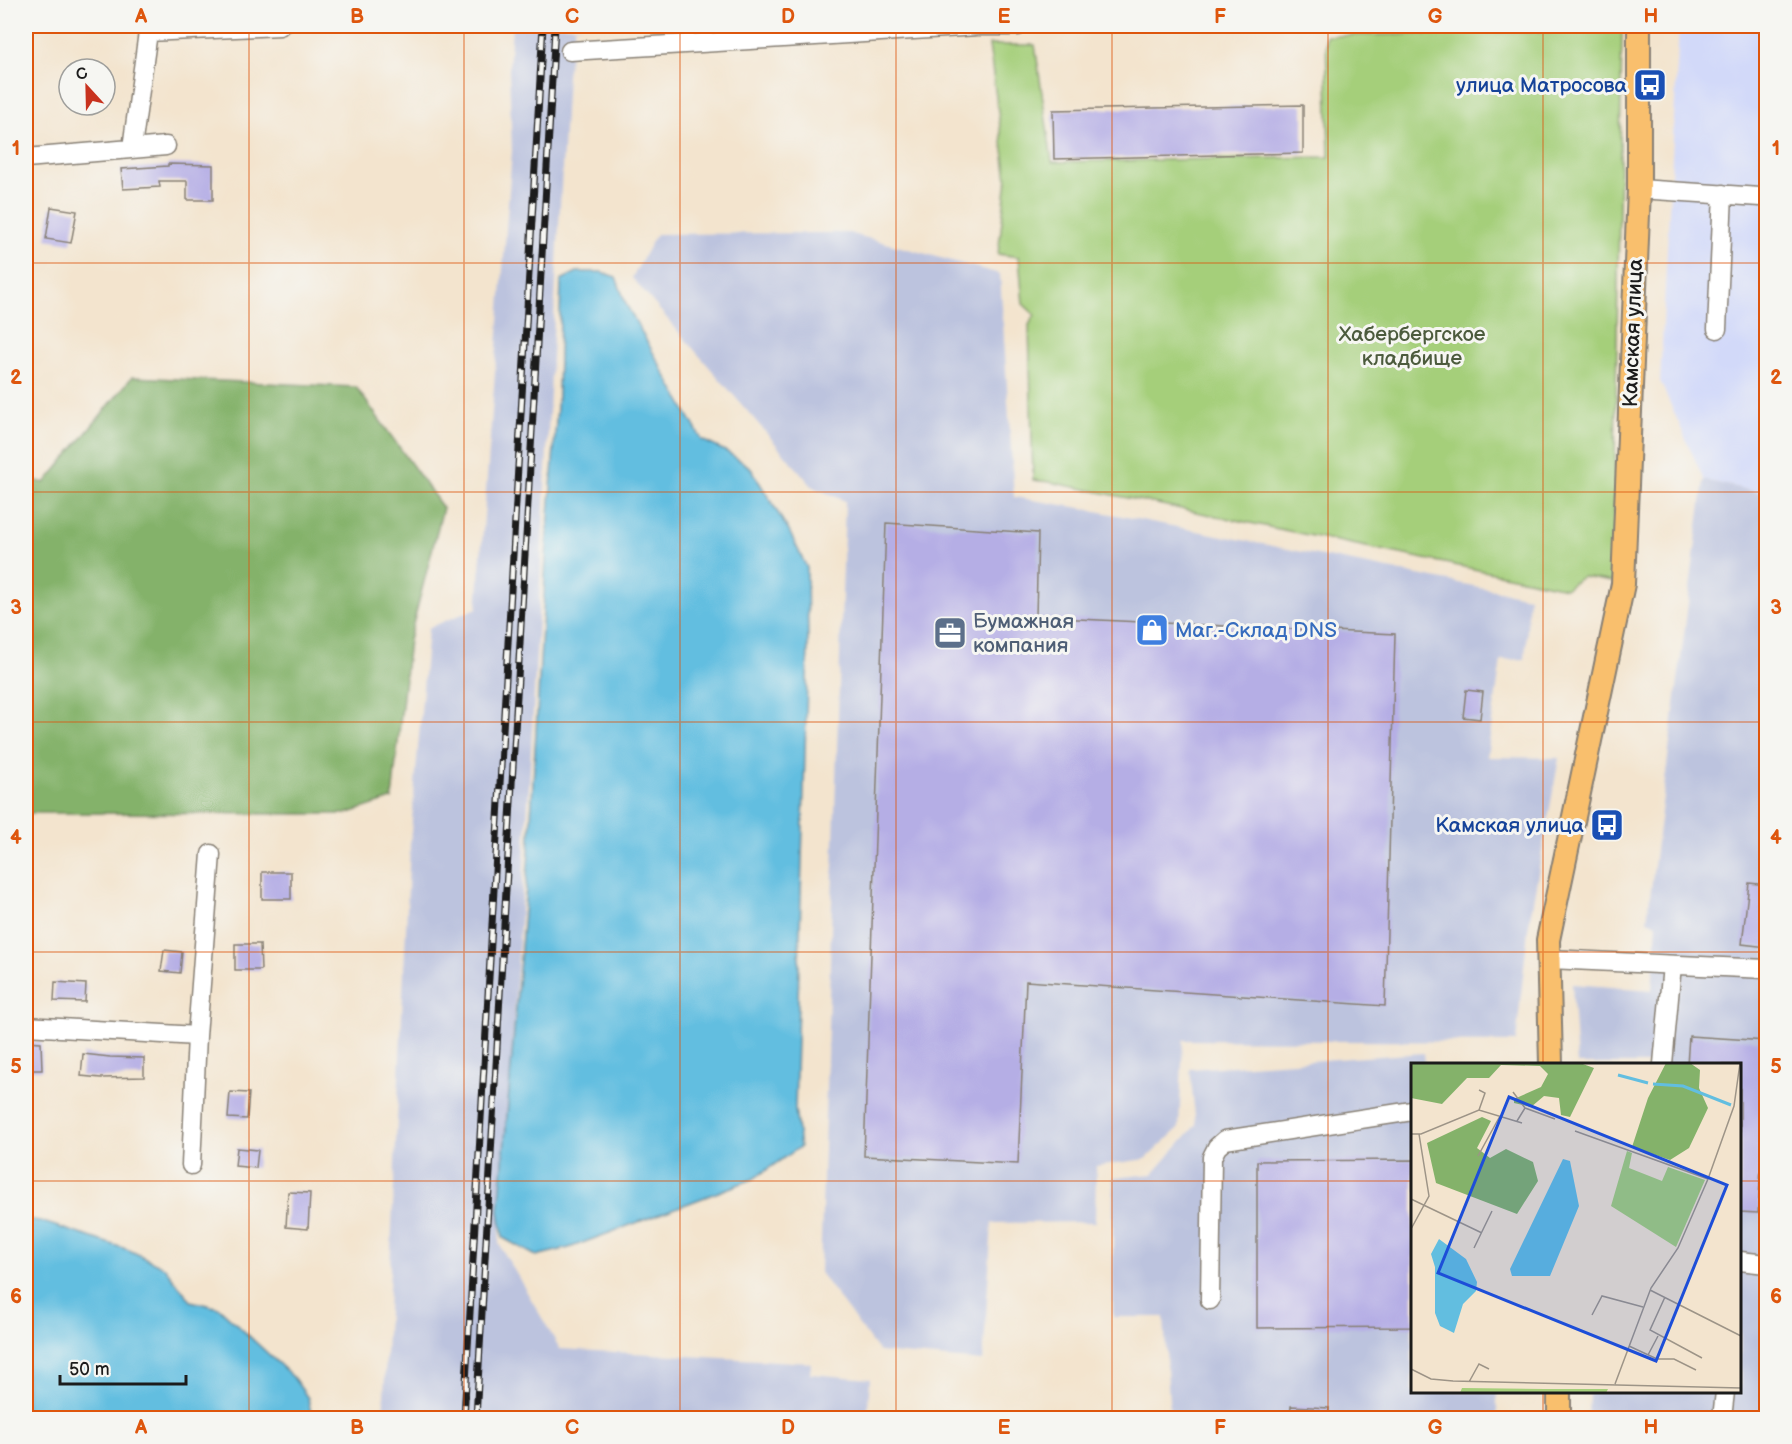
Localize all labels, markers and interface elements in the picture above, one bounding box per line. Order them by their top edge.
text: A [134,5,148,29]
text: B [350,5,364,29]
text: C [565,5,579,29]
text: D [781,5,795,29]
text: E [998,5,1011,29]
text: F [1214,5,1226,29]
text: G [1428,5,1443,29]
text: H [1644,5,1658,29]
north arrow [57,57,117,117]
text: С [73,64,91,85]
bus stop icon: улица Матросова [1632,67,1668,103]
place label: улица Матросова [1456,73,1628,98]
text: 1 [12,137,20,161]
text: 1 [1772,137,1780,161]
street label: Камская улица [1618,258,1648,408]
park label: Хабербергское кладбище [1339,322,1486,371]
text: 2 [10,366,22,390]
text: 2 [1770,366,1782,390]
text: 3 [10,596,22,620]
text: 3 [1770,596,1782,620]
place label: Бумажная компания [973,609,1074,658]
shop icon: Маг.-Склад DNS [1134,612,1170,648]
office icon: Бумажная компания [932,615,968,651]
place label: Маг.-Склад DNS [1175,618,1337,643]
bus stop icon: Камская улица [1589,807,1625,843]
place label: Камская улица [1435,813,1585,838]
text: 4 [10,826,22,850]
text: 4 [1770,826,1782,850]
text: 5 [10,1055,22,1079]
text: 5 [1770,1055,1782,1079]
inset map [1411,1063,1741,1393]
text: 6 [10,1285,22,1309]
text: 6 [1770,1285,1782,1309]
scale bar [60,1348,186,1386]
text: 50 m [69,1359,110,1380]
text: A [134,1416,148,1440]
text: B [350,1416,364,1440]
text: C [565,1416,579,1440]
text: D [781,1416,795,1440]
text: E [998,1416,1011,1440]
text: F [1214,1416,1226,1440]
text: G [1428,1416,1443,1440]
text: H [1644,1416,1658,1440]

